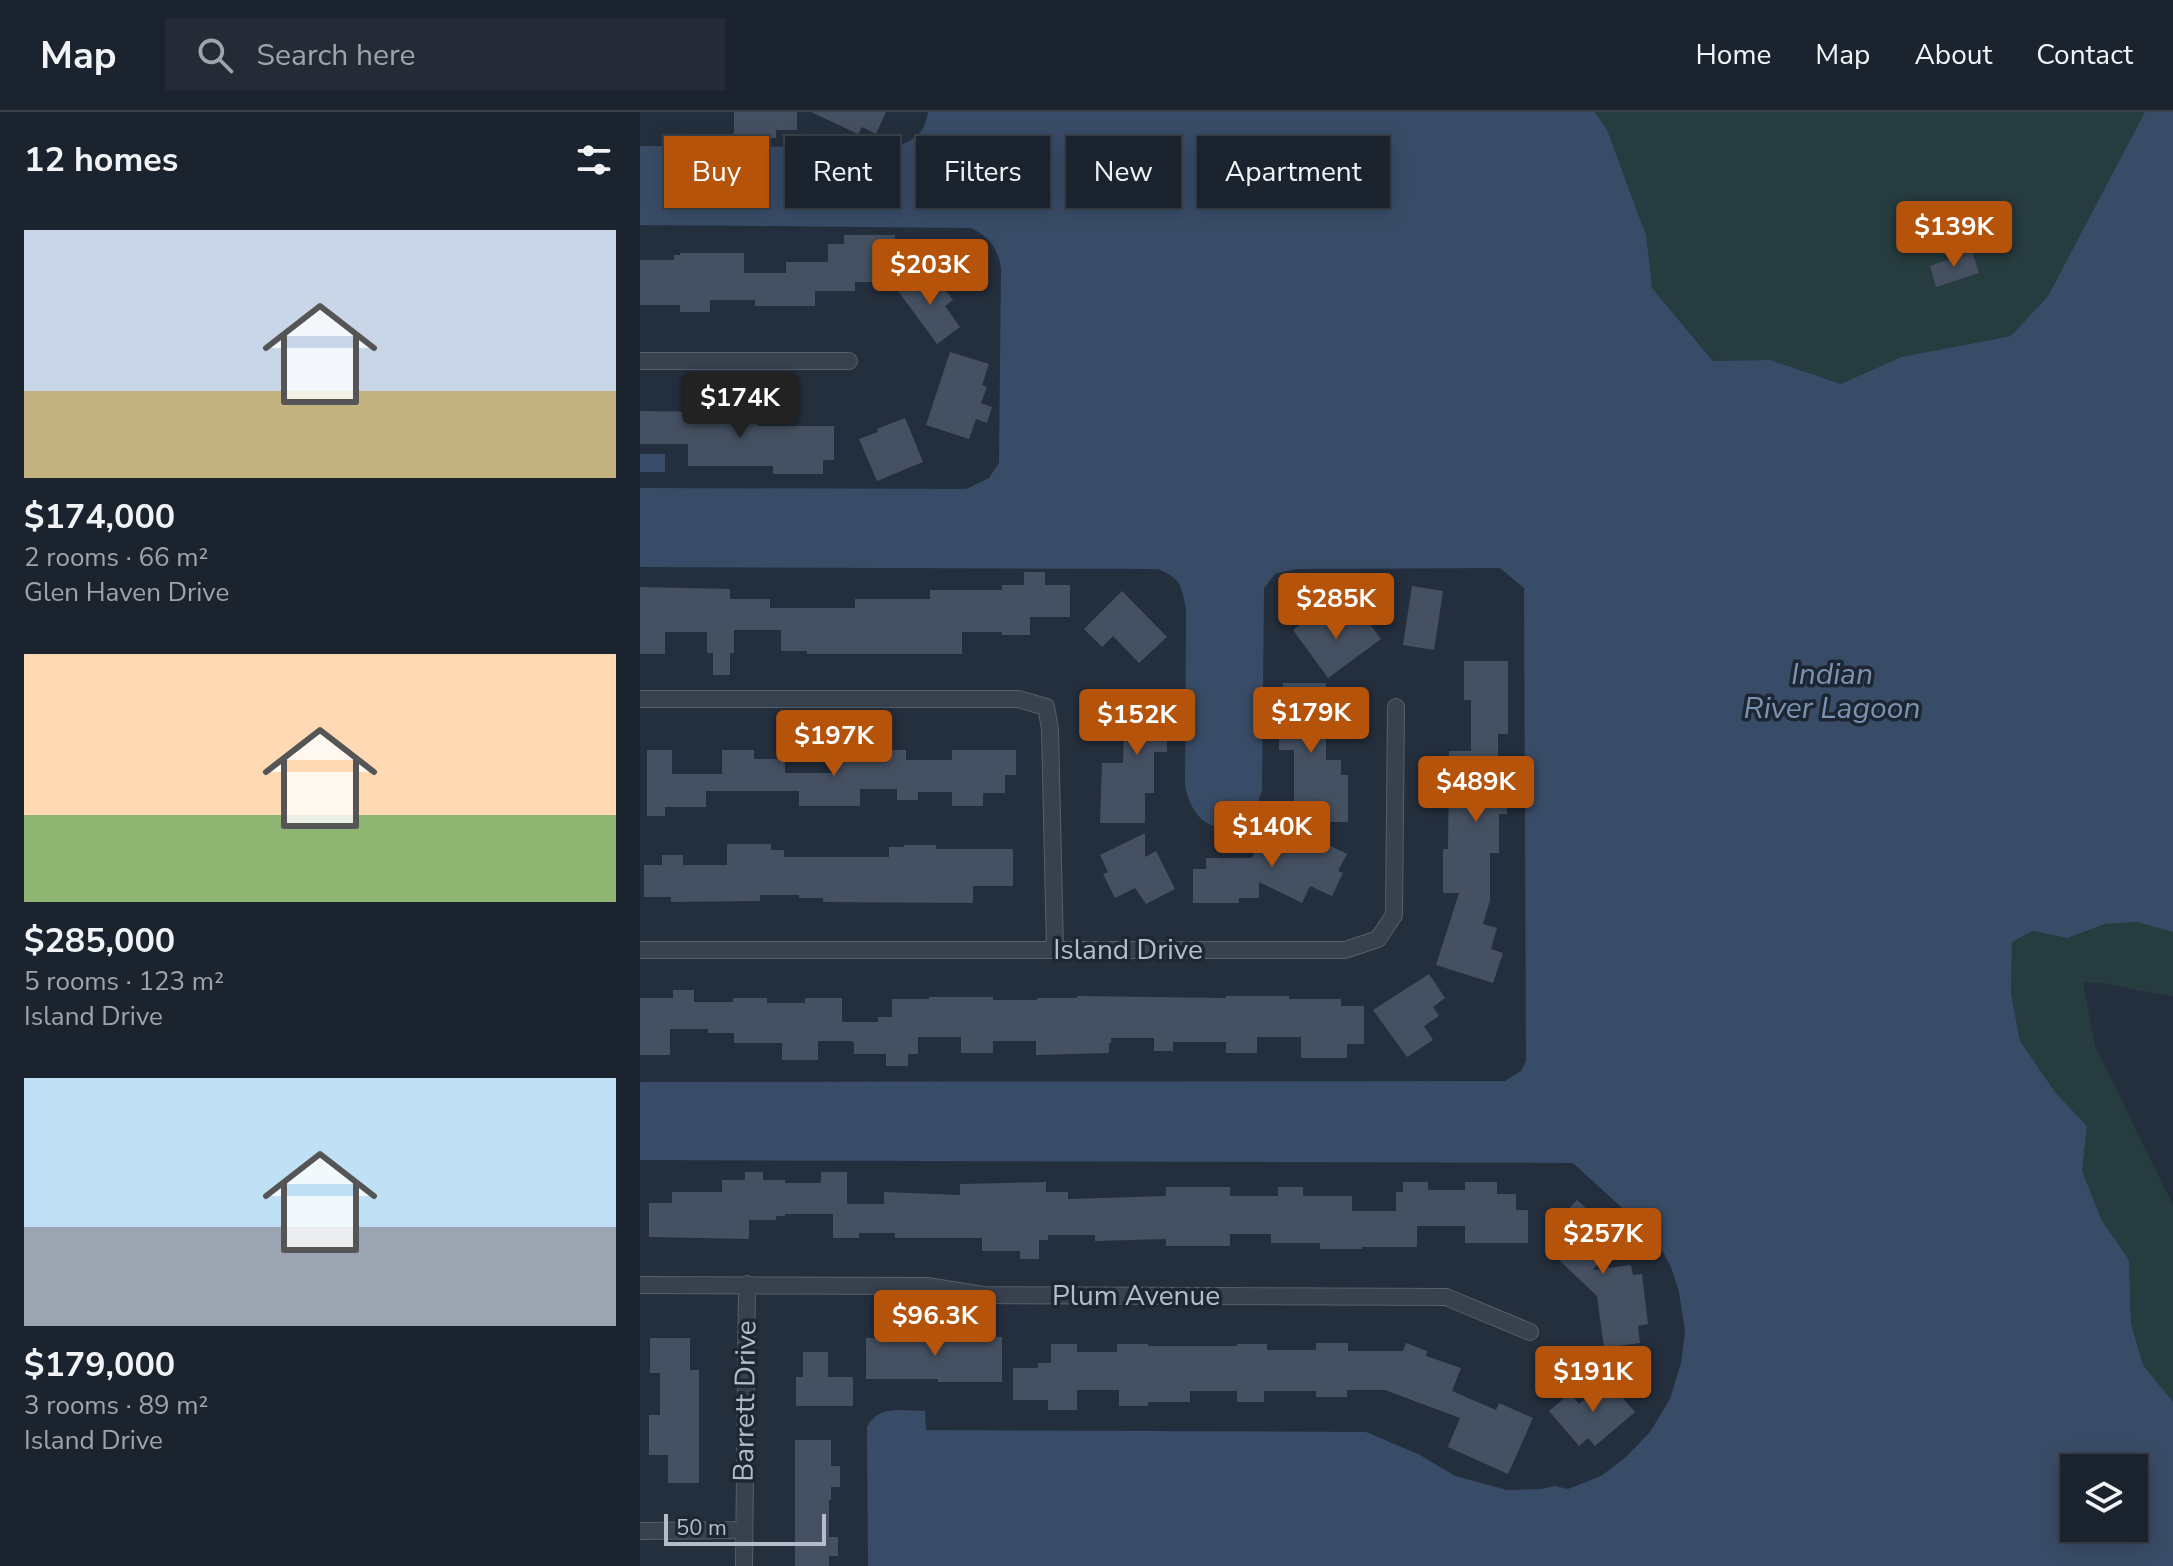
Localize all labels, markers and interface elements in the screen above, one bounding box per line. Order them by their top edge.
search box [165,19,725,91]
text: Map [40,30,117,81]
icon: search [193,33,237,77]
text: Search here [257,35,416,76]
text: Home [1696,36,1771,74]
text: Map [1815,36,1870,74]
text: About [1914,36,1992,74]
text: Contact [2036,36,2133,74]
chip: Buy [664,136,769,208]
chip: Rent [785,136,900,208]
chip: Filters [916,136,1050,208]
chip: New [1066,136,1181,208]
chip: Apartment [1197,136,1390,208]
text: 12 homes [24,137,178,183]
icon: filters [572,138,616,182]
pin: $139K [1898,201,2010,269]
text: $139K [1914,209,1994,244]
pin: $203K [874,239,986,307]
text: $203K [890,247,970,282]
icon: home [248,282,392,426]
pin: $174K [684,372,796,440]
text: $174K [700,380,780,415]
text: $174,000 [24,494,175,540]
text: 2 rooms · 66 m² [24,540,208,575]
pin: $285K [1280,573,1392,641]
text: Glen Haven Drive [24,575,229,610]
text: $285K [1296,581,1376,616]
water label: Indian River Lagoon [1744,654,1920,729]
pin: $179K [1255,687,1367,755]
pin: $152K [1081,689,1193,757]
text: $179K [1271,695,1351,730]
text: $152K [1097,697,1177,732]
icon: home [248,706,392,850]
pin: $197K [778,710,890,778]
text: $197K [794,718,874,753]
pin: $489K [1420,756,1532,824]
text: $489K [1436,764,1516,799]
pin: $140K [1216,801,1328,869]
text: $140K [1232,809,1312,844]
text: $285,000 [24,918,175,964]
street label: Island Drive [1053,931,1203,969]
text: 5 rooms · 123 m² [24,964,224,999]
text: Island Drive [24,999,163,1034]
icon: home [248,1130,392,1274]
pin: $257K [1547,1208,1659,1276]
text: $257K [1563,1216,1643,1251]
street label: Plum Avenue [1052,1277,1220,1315]
pin: $96.3K [870,1290,1000,1358]
text: $96.3K [892,1298,978,1333]
street label: Barrett Drive [725,1320,765,1482]
text: $179,000 [24,1342,175,1388]
pin: $191K [1537,1346,1649,1414]
text: $191K [1553,1354,1633,1389]
text: 3 rooms · 89 m² [24,1388,208,1423]
text: Island Drive [24,1423,163,1458]
map controls [2060,1454,2148,1542]
button: layers [2060,1454,2148,1542]
scale bar [664,1510,826,1546]
text: 50 m [676,1513,727,1543]

